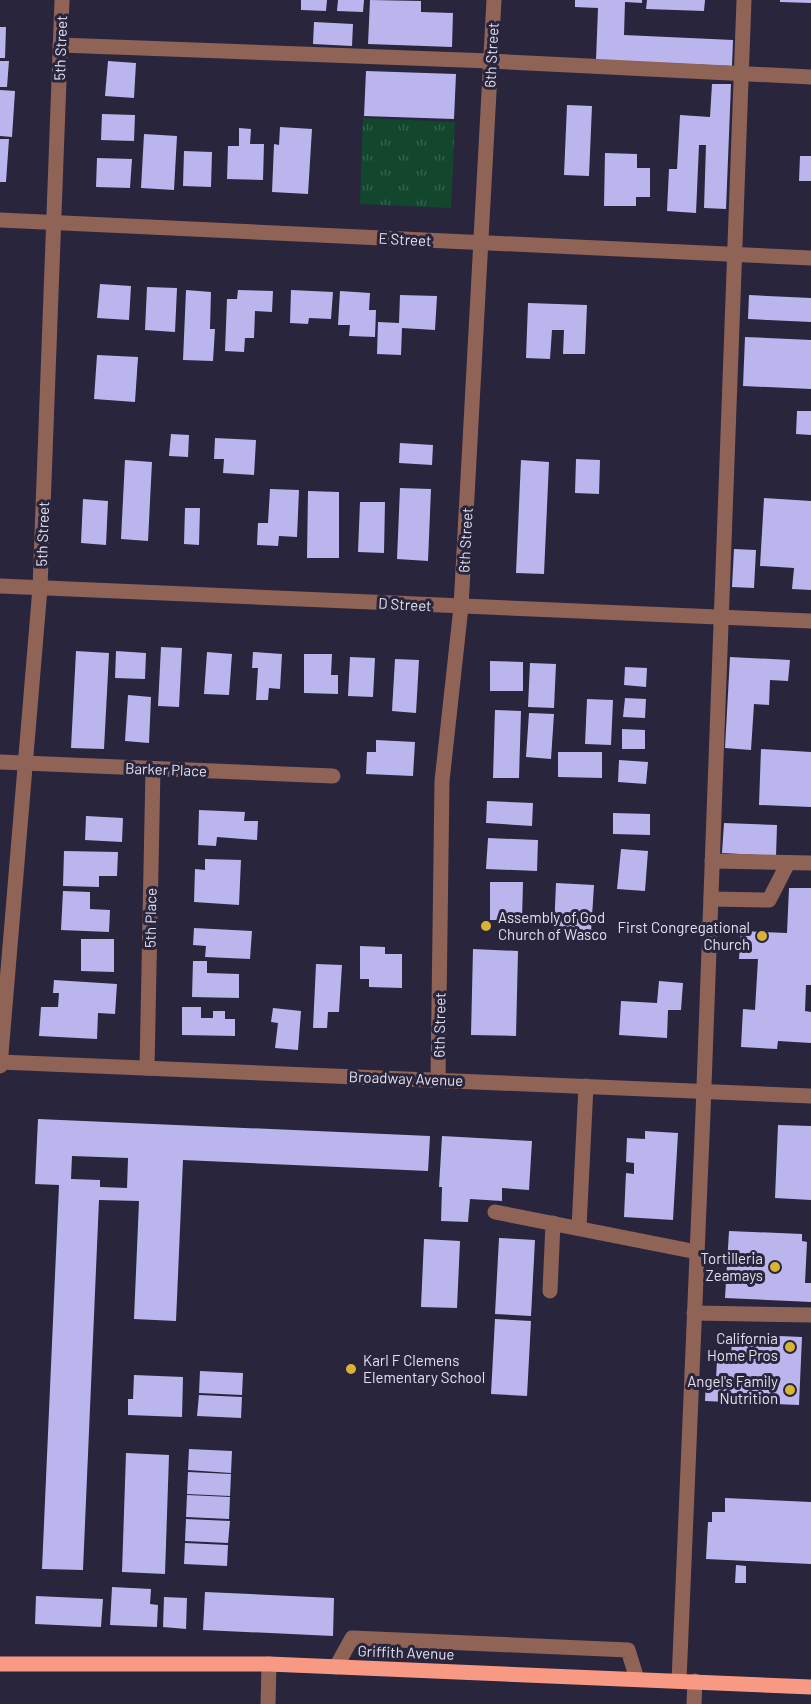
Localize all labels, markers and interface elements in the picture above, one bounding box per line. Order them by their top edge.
street label: 5th Street [50,15,70,81]
street label: 6th Street [480,22,502,88]
street label: E Street [378,229,432,249]
street label: 5th Street [32,501,52,567]
street label: 6th Street [454,507,476,573]
street label: D Street [378,594,432,614]
street label: Barker Place [125,759,207,779]
street label: 5th Place [140,888,160,948]
place label: Assembly of God Church of Wasco [498,908,607,943]
place label: First Congregational Church [618,918,750,953]
marker: Assembly of God Church of Wasco [479,919,493,933]
marker: First Congregational Church [755,929,769,943]
street label: 6th Street [429,992,449,1058]
street label: Broadway Avenue [348,1067,464,1089]
place label: Tortilleria Zeamays [701,1249,763,1284]
marker: Tortilleria Zeamays [768,1260,782,1274]
place label: California Home Pros [707,1329,778,1364]
marker: California Home Pros [783,1340,797,1354]
place label: Karl F Clemens Elementary School [363,1351,485,1386]
marker: Karl F Clemens Elementary School [344,1362,358,1376]
place label: Angel's Family Nutrition [687,1372,778,1407]
marker: Angel's Family Nutrition [783,1383,797,1397]
street label: Griffith Avenue [357,1641,455,1663]

